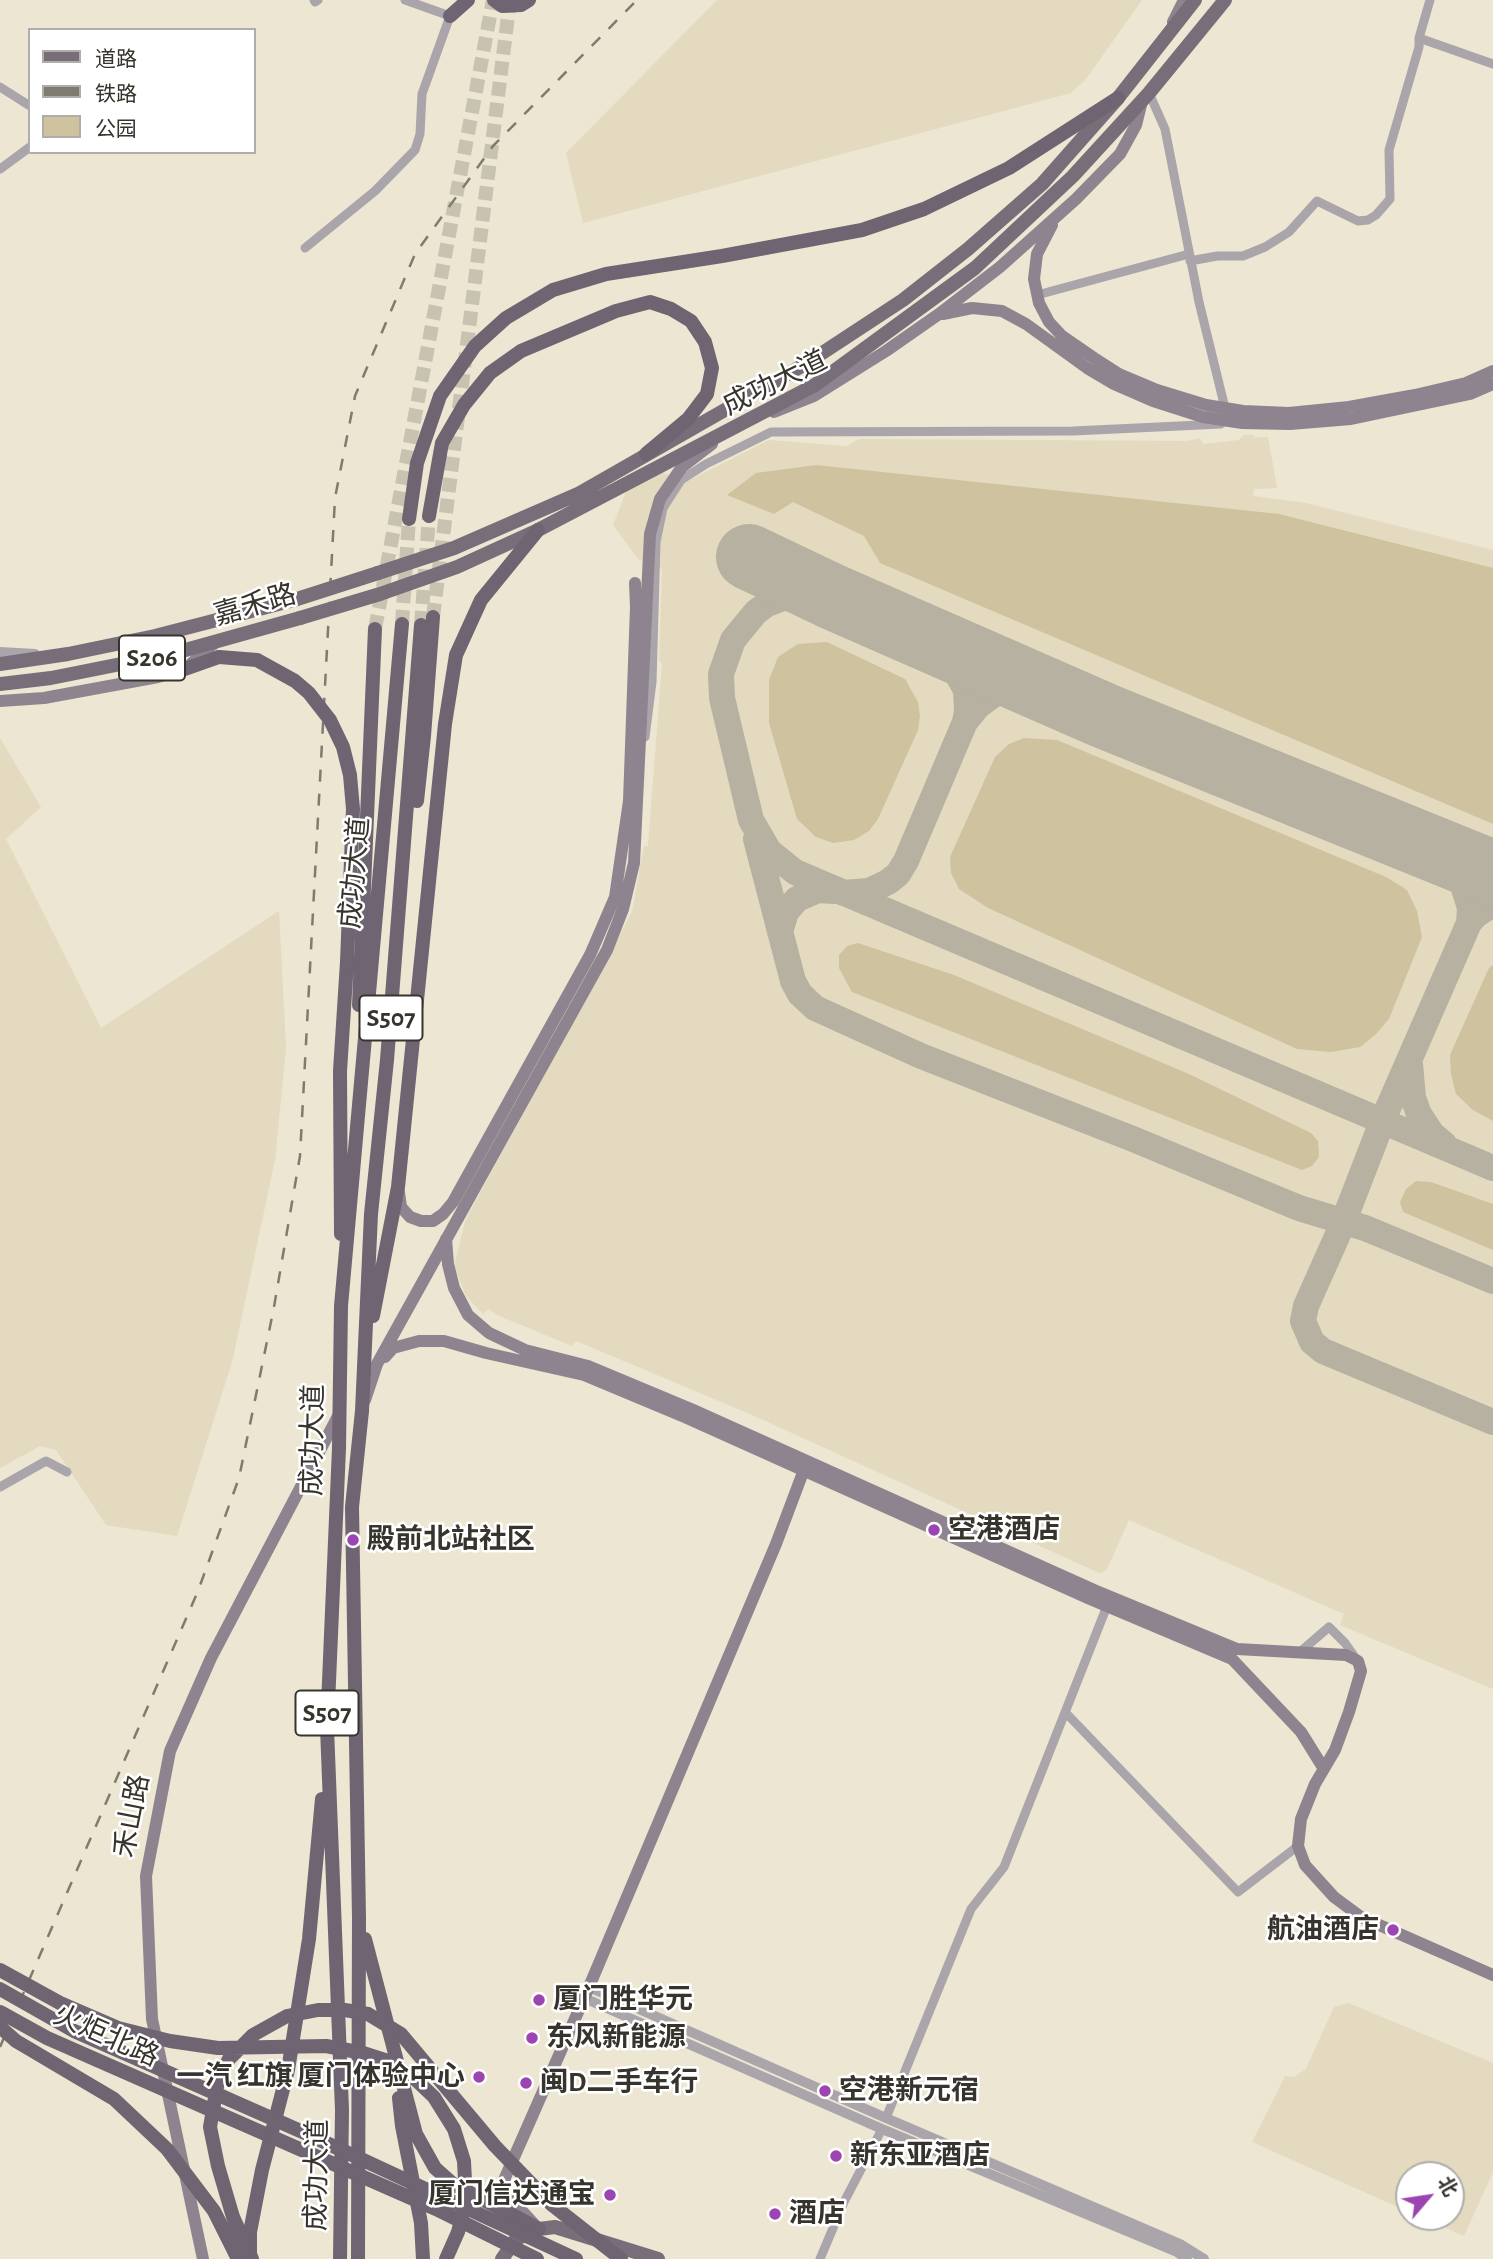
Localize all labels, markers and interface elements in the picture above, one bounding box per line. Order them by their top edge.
legend [28,28,256,154]
text: 道路 [95,49,137,70]
text: 铁路 [95,84,137,105]
text: 公园 [95,119,137,140]
street label: 成功大道 [717,343,833,423]
street label: 嘉禾路 [210,577,300,633]
road number: S206 [119,636,185,680]
street label: 成功大道 [333,816,377,930]
road number: S507 [360,995,422,1040]
street label: 成功大道 [295,1384,331,1496]
place label: 空港酒店 [948,1513,1060,1547]
marker: 空港酒店 [926,1522,942,1538]
place label: 殿前北站社区 [367,1523,535,1557]
marker: 殿前北站社区 [345,1532,361,1548]
road number: S507 [296,1690,358,1736]
street label: 禾山路 [107,1772,157,1860]
place label: 航油酒店 [1267,1913,1379,1947]
marker: 航油酒店 [1385,1922,1401,1938]
place label: 厦门胜华元 [553,1983,693,2017]
marker: 厦门胜华元 [531,1992,547,2008]
street label: 火炬北路 [48,1998,164,2074]
place label: 东风新能源 [546,2021,686,2055]
marker: 东风新能源 [524,2030,540,2046]
place label: 一汽 红旗 厦门体验中心 [177,2060,465,2094]
place label: 闽D二手车行 [540,2066,698,2100]
marker: 一汽 红旗 厦门体验中心 [471,2069,487,2085]
place label: 空港新元宿 [839,2074,979,2108]
marker: 闽D二手车行 [518,2075,534,2091]
marker: 空港新元宿 [817,2083,833,2099]
street label: 成功大道 [299,2119,335,2231]
place label: 新东亚酒店 [850,2139,990,2173]
marker: 新东亚酒店 [828,2148,844,2164]
north arrow [1395,2161,1465,2231]
text: 北 [1434,2174,1460,2199]
place label: 厦门信达通宝 [428,2178,596,2212]
marker: 厦门信达通宝 [602,2187,618,2203]
place label: 酒店 [789,2197,845,2231]
marker: 酒店 [767,2206,783,2222]

